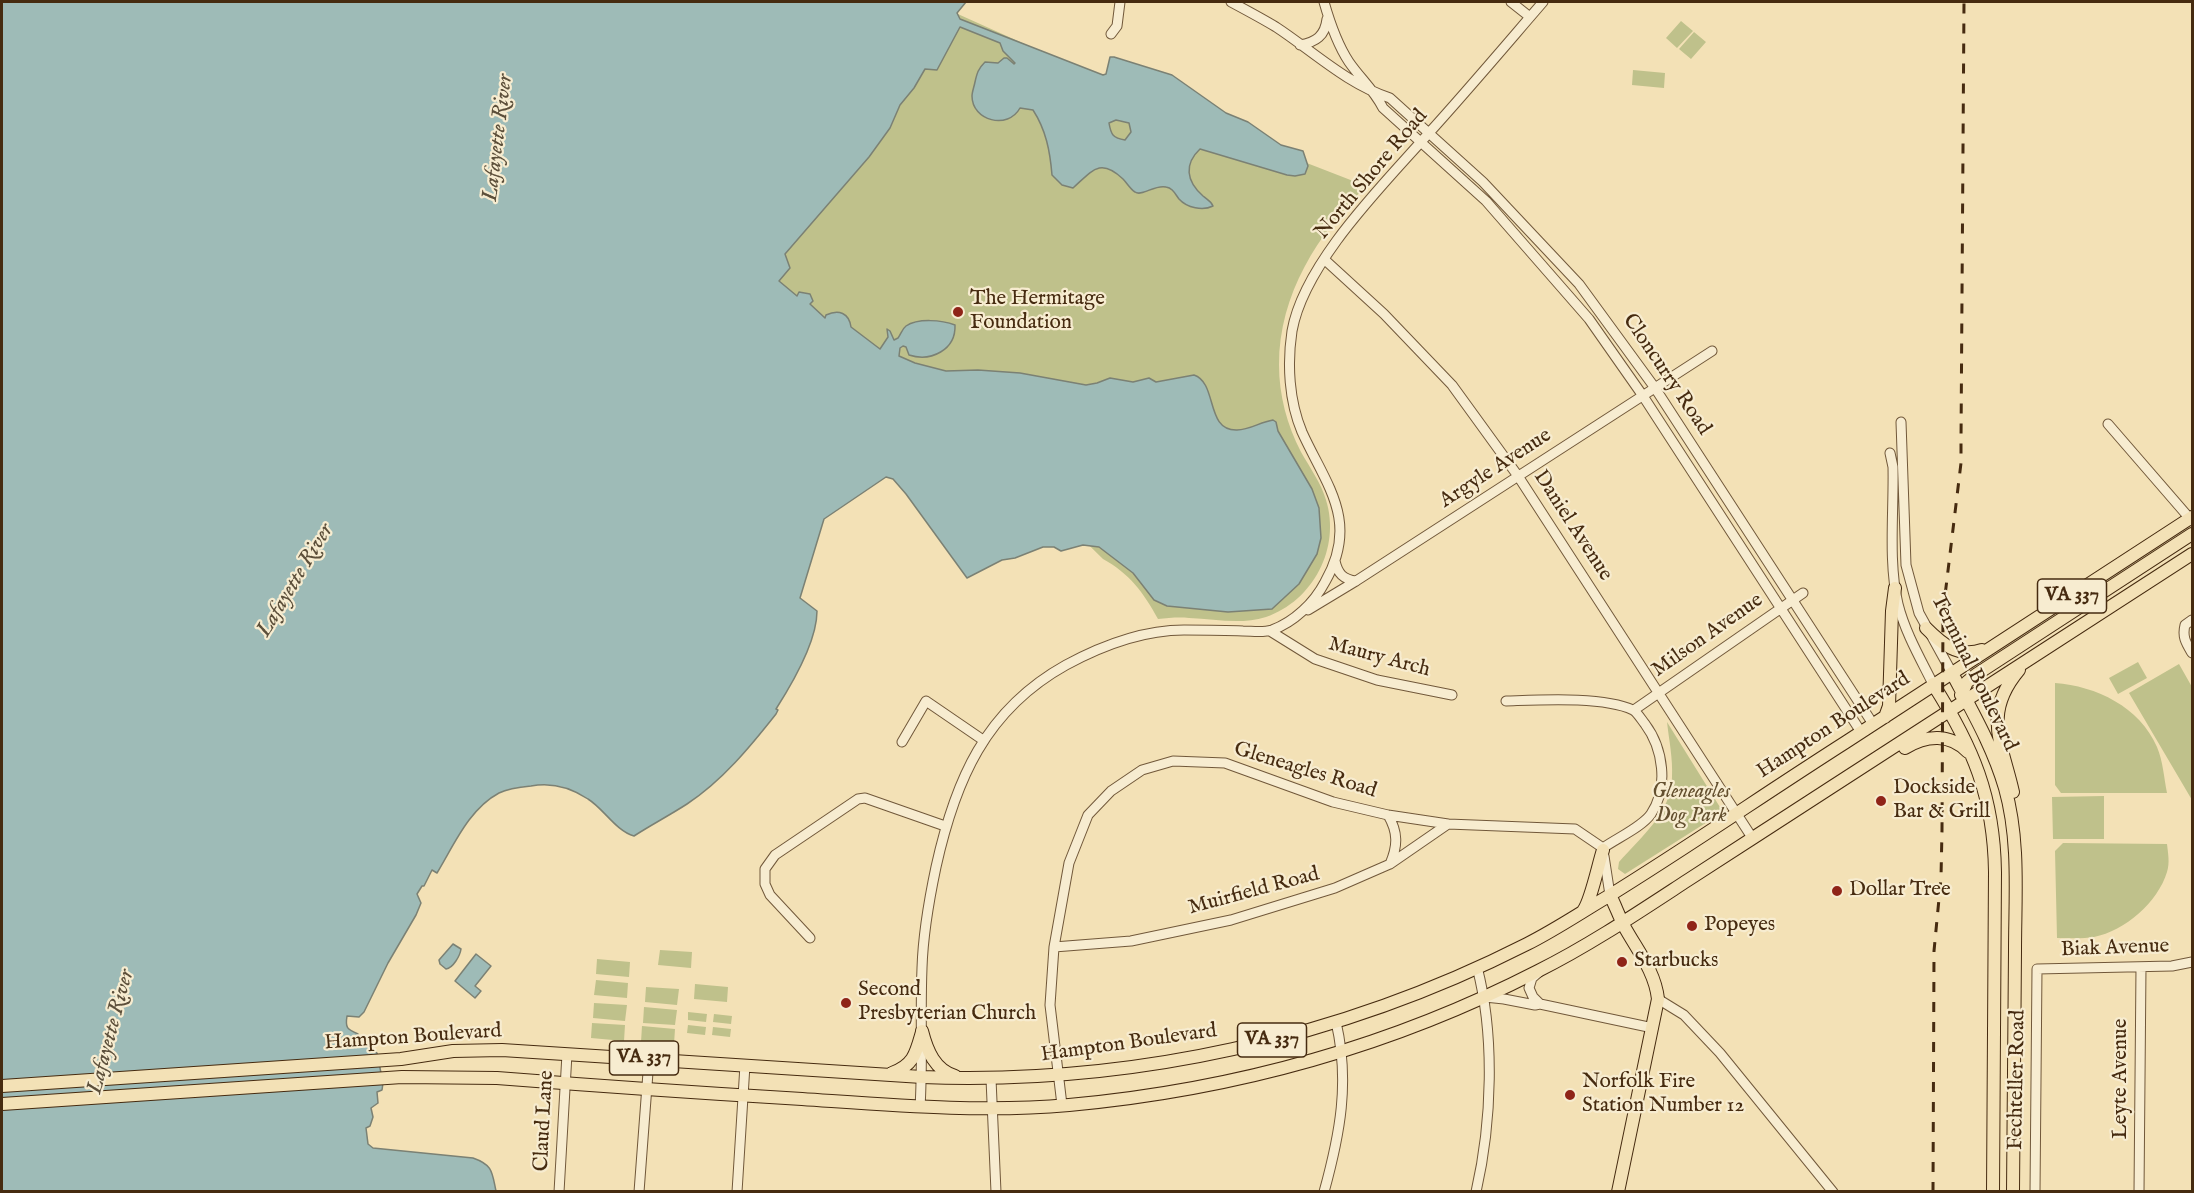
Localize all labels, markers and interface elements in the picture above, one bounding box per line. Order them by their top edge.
water label: Lafayette River [478,73,520,203]
street label: North Shore Road [1310,105,1434,245]
place label: The Hermitage Foundation [970,287,1105,337]
marker: The Hermitage Foundation [951,305,965,319]
street label: Cloncurry Road [1616,310,1716,440]
street label: Argyle Avenue [1435,424,1557,514]
street label: Daniel Avenue [1527,466,1617,586]
water label: Lafayette River [252,519,340,643]
road number: VA 337 [2038,579,2106,613]
street label: Milson Avenue [1648,588,1768,684]
street label: Terminal Boulevard [1924,590,2022,756]
street label: Maury Arch [1325,632,1433,684]
street label: Hampton Boulevard [1753,667,1915,785]
street label: Gleneagles Road [1231,737,1379,805]
place label: Dockside Bar & Grill [1893,776,1990,826]
park label: Gleneagles Dog Park [1652,780,1730,830]
marker: Dockside Bar & Grill [1874,794,1888,808]
street label: Muirfield Road [1186,862,1322,922]
place label: Dollar Tree [1849,878,1951,904]
marker: Dollar Tree [1830,884,1844,898]
place label: Popeyes [1704,913,1775,939]
marker: Popeyes [1685,919,1699,933]
street label: Biak Avenue [2060,935,2170,963]
place label: Starbucks [1634,949,1718,975]
marker: Starbucks [1615,955,1629,969]
water label: Lafayette River [83,967,141,1097]
place label: Second Presbyterian Church [858,978,1036,1028]
marker: Second Presbyterian Church [839,996,853,1010]
street label: Fechteller Road [2004,1009,2032,1151]
street label: Hampton Boulevard [324,1019,502,1057]
street label: Hampton Boulevard [1039,1019,1219,1069]
street label: Leyte Avenue [2109,1019,2135,1139]
road number: VA 337 [1238,1023,1306,1057]
road number: VA 337 [610,1041,678,1075]
street label: Claud Lane [530,1070,560,1172]
place label: Norfolk Fire Station Number 12 [1582,1070,1744,1120]
marker: Norfolk Fire Station Number 12 [1563,1088,1577,1102]

